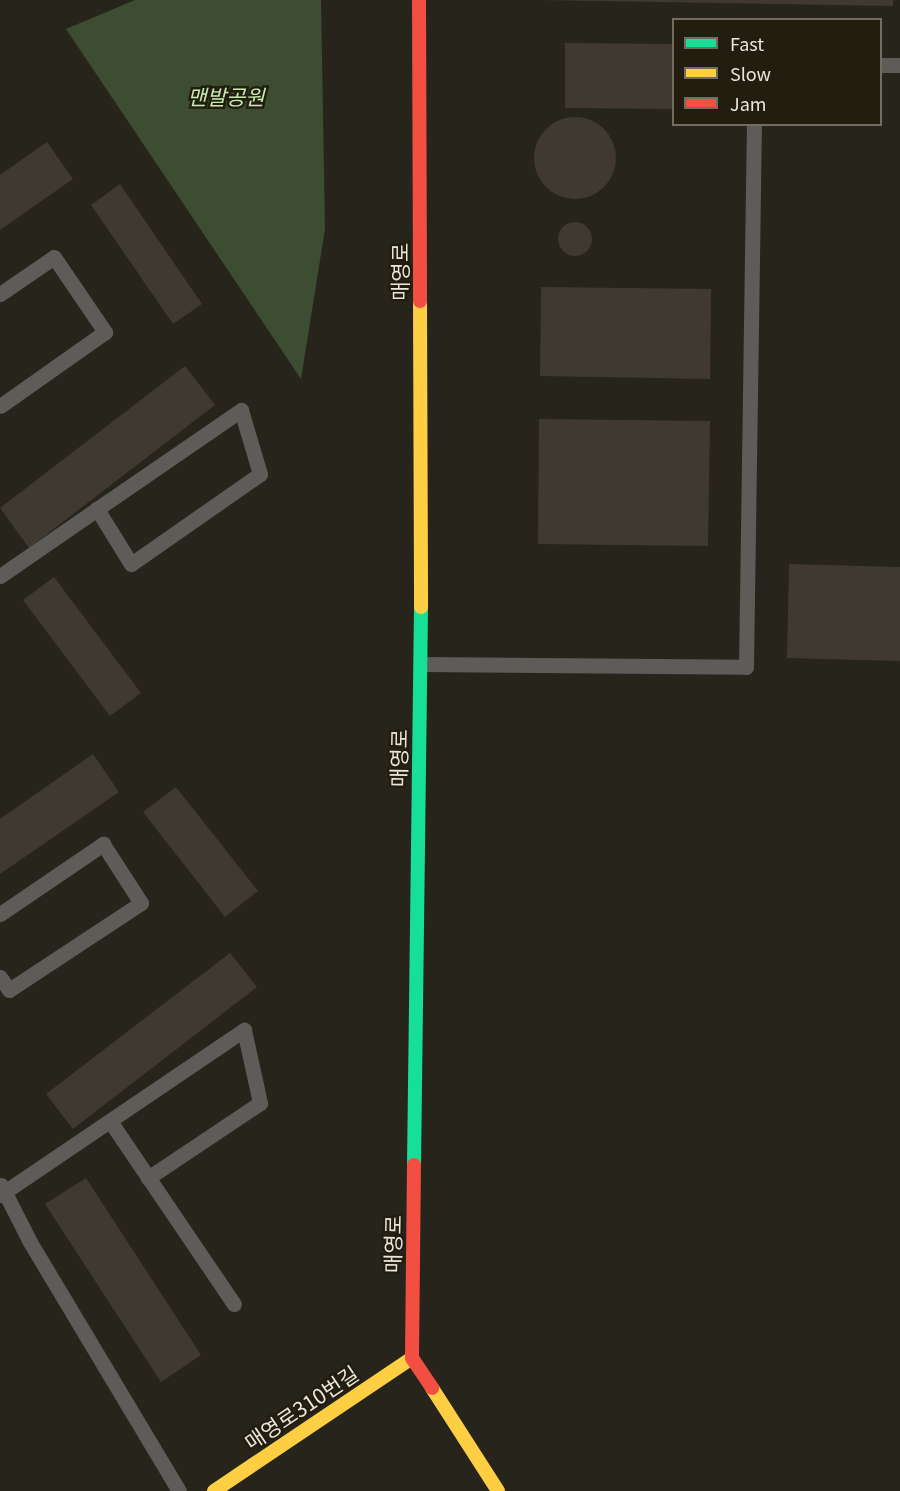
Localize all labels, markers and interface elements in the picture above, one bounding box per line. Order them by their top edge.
legend [672,18,882,126]
text: Fast [730,30,764,56]
text: Slow [730,60,771,86]
park label: 맨발공원 [187,83,265,109]
text: Jam [730,90,766,116]
street label: 매영로 [386,243,412,301]
street label: 매영로 [385,729,411,787]
street label: 매영로 [379,1215,405,1273]
street label: 매영로310번길 [239,1360,363,1454]

